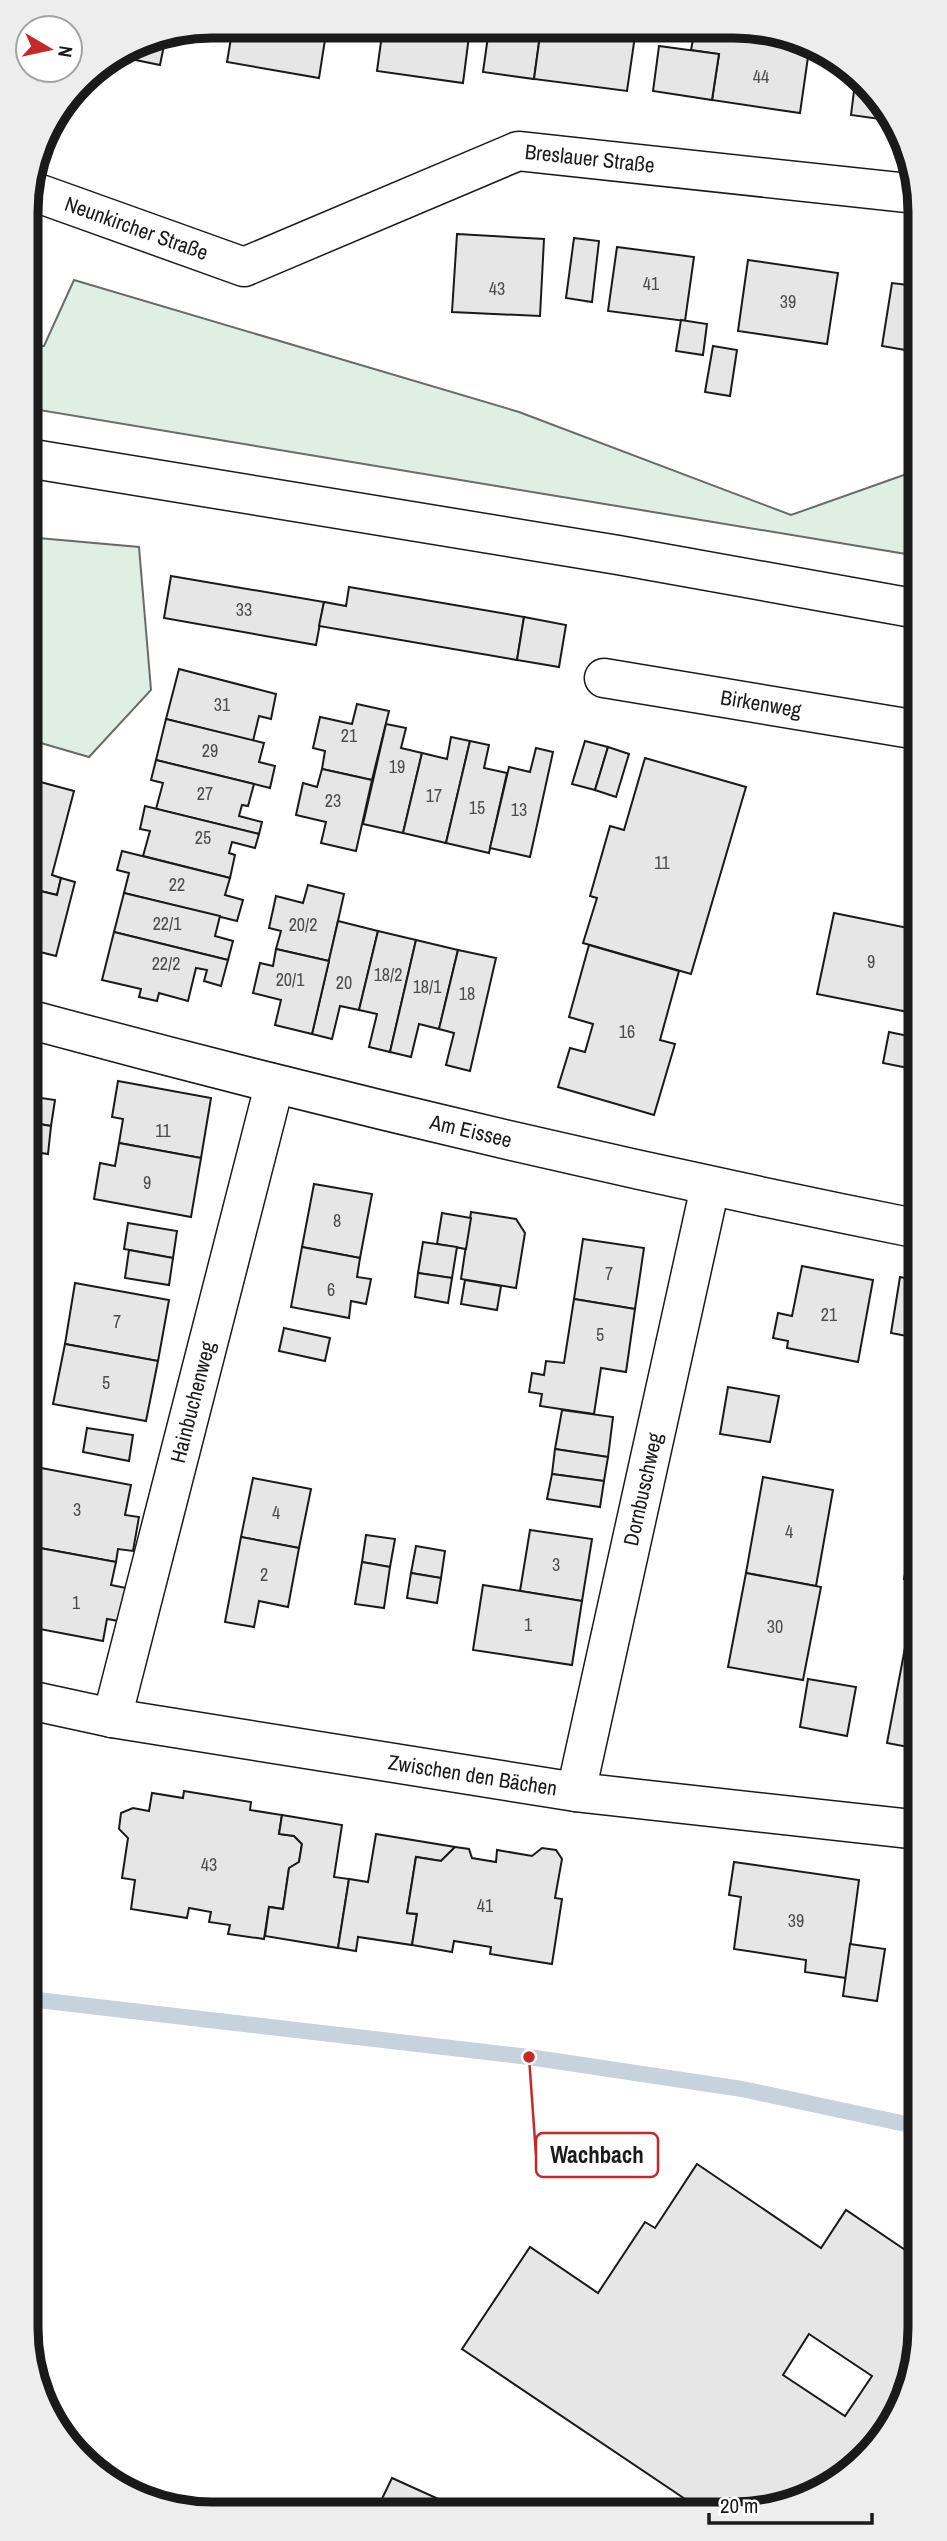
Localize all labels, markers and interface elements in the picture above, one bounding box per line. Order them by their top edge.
north arrow [14,14,84,84]
text: N [52,44,80,59]
house number: 44 [753,64,769,89]
street label: Breslauer Straße [523,137,656,180]
street label: Neunkircher Straße [61,189,212,267]
house number: 41 [643,271,660,296]
house number: 43 [489,276,505,301]
house number: 39 [780,289,796,314]
house number: 33 [236,597,252,622]
street label: Birkenweg [718,683,804,725]
house number: 31 [214,692,231,717]
house number: 21 [341,723,358,748]
house number: 29 [202,738,218,763]
house number: 19 [389,754,405,779]
house number: 27 [197,781,213,806]
house number: 17 [426,783,442,808]
house number: 23 [325,788,341,813]
house number: 15 [469,795,485,820]
house number: 13 [511,797,527,822]
house number: 25 [195,825,211,850]
house number: 11 [654,850,670,875]
house number: 22 [169,872,185,897]
house number: 22/1 [153,911,182,936]
house number: 20/2 [289,912,317,937]
house number: 9 [867,949,875,974]
house number: 22/2 [152,951,180,976]
house number: 18/2 [374,962,402,987]
house number: 20/1 [276,967,305,992]
house number: 20 [336,970,352,995]
house number: 18/1 [413,974,442,999]
house number: 18 [459,981,475,1006]
house number: 16 [619,1019,635,1044]
street label: Am Eissee [426,1107,515,1154]
house number: 11 [155,1118,171,1143]
house number: 9 [143,1170,151,1195]
house number: 8 [333,1208,341,1233]
house number: 7 [605,1261,613,1286]
house number: 6 [327,1277,335,1302]
house number: 21 [821,1302,838,1327]
house number: 7 [113,1309,121,1334]
house number: 5 [596,1322,604,1347]
street label: Hainbuchenweg [163,1338,222,1466]
house number: 5 [102,1370,110,1395]
street label: Dornbuschweg [616,1430,669,1548]
house number: 3 [73,1497,81,1522]
house number: 4 [272,1500,280,1525]
house number: 4 [785,1519,793,1544]
house number: 3 [552,1552,560,1577]
house number: 2 [260,1562,268,1587]
house number: 1 [72,1590,81,1615]
house number: 1 [524,1612,533,1637]
house number: 30 [767,1614,783,1639]
street label: Zwischen den Bächen [386,1747,559,1803]
house number: 43 [201,1852,217,1877]
house number: 41 [477,1893,494,1918]
house number: 39 [788,1908,804,1933]
callout: Wachbach [536,2133,658,2177]
text: Wachbach [550,2139,644,2170]
scale bar [709,2482,872,2526]
text: 20 m [720,2491,758,2520]

